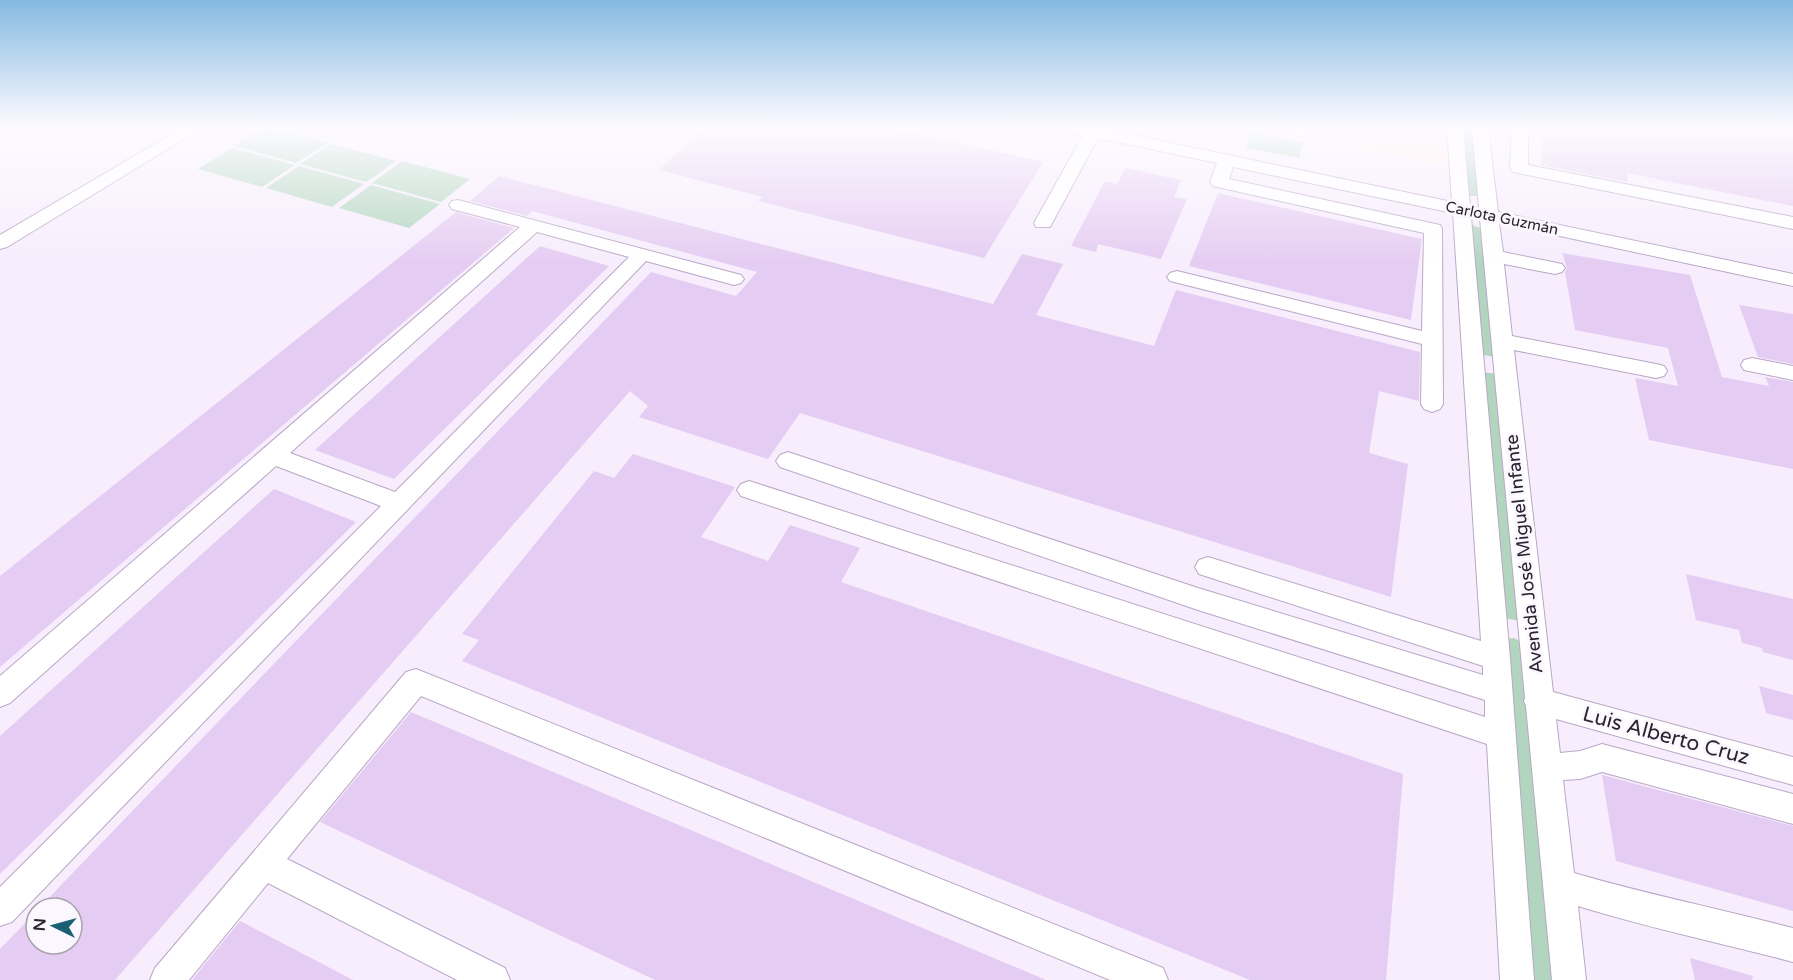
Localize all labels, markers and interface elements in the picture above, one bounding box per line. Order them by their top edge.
street label: Carlota Guzmán [1444,197,1560,239]
street label: Avenida José Miguel Infante [1501,433,1547,675]
street label: Luis Alberto Cruz [1580,702,1752,770]
north arrow [24,896,84,956]
text: N [30,918,51,932]

